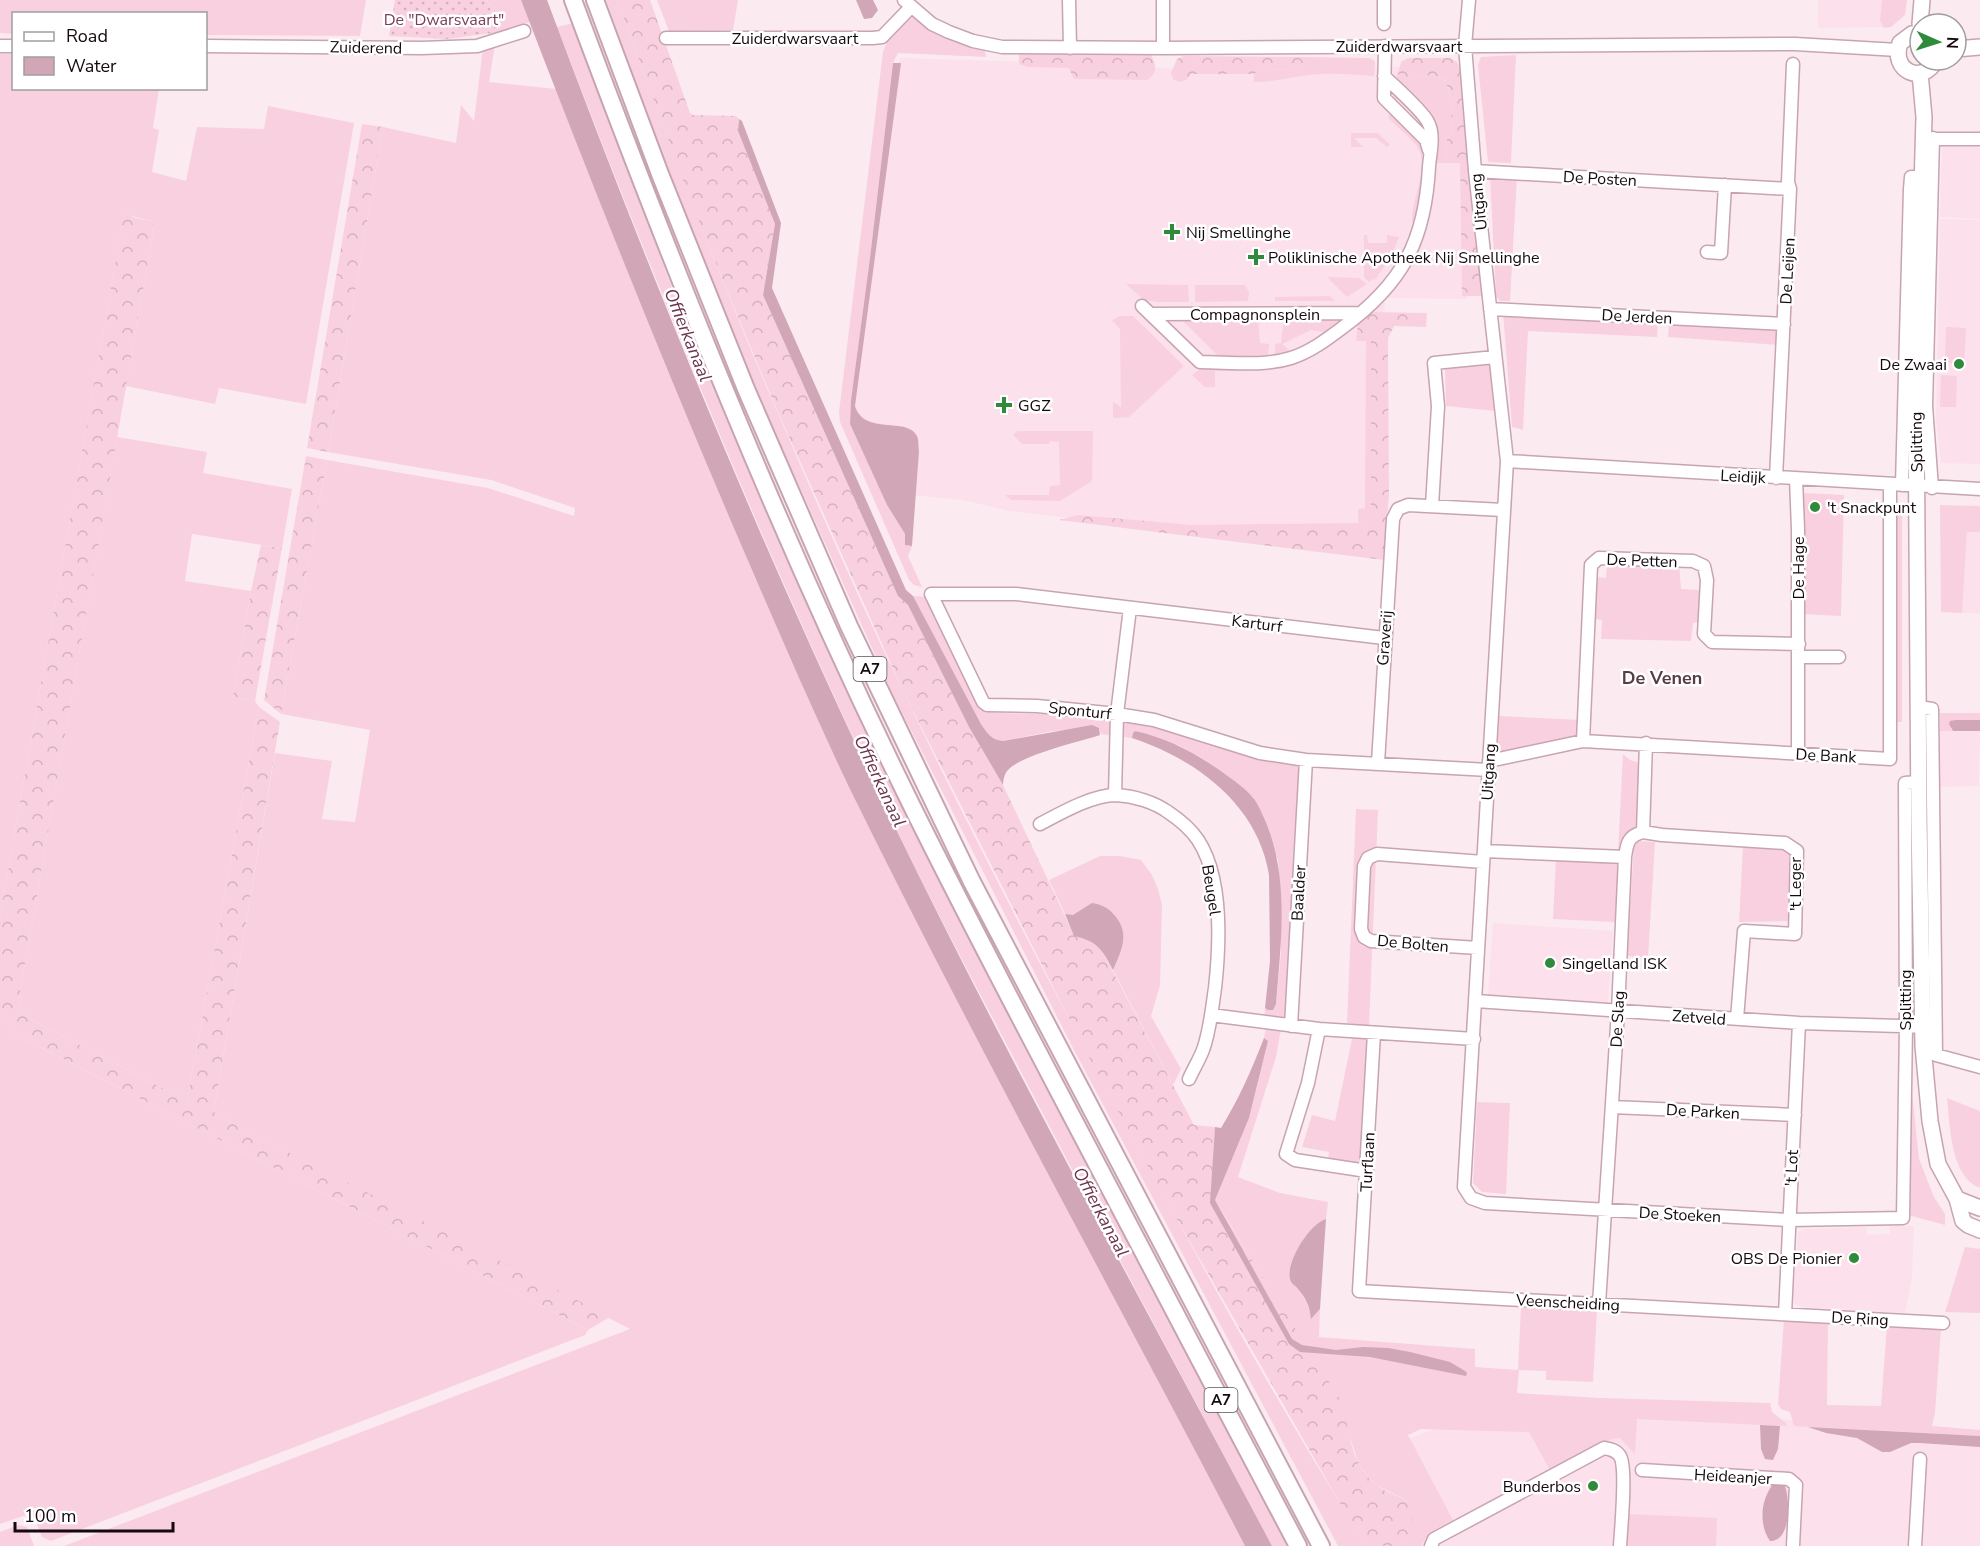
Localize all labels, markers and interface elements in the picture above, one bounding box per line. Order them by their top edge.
park label: De "Dwarsvaart" [384,9,504,31]
legend [12,12,207,90]
north arrow [1908,12,1968,72]
text: Road [66,24,108,48]
street label: Zuiderdwarsvaart [732,28,859,50]
street label: Zuiderend [330,36,402,60]
street label: Zuiderdwarsvaart [1336,36,1463,58]
text: N [1941,36,1963,49]
text: Water [66,54,117,78]
street label: De Posten [1562,166,1637,192]
street label: Uitgang [1465,172,1493,231]
place label: Nij Smellinghe [1186,222,1291,244]
marker: Nij Smellinghe [1163,223,1181,241]
street label: De Leijen [1775,237,1801,305]
place label: Poliklinische Apotheek Nij Smellinghe [1268,247,1540,269]
marker: Poliklinische Apotheek Nij Smellinghe [1249,250,1263,264]
water label: Offierkanaal [658,285,718,385]
street label: Compagnonsplein [1190,304,1320,326]
street label: De Jerden [1601,304,1673,330]
place label: De Zwaai [1880,354,1947,376]
marker: De Zwaai [1952,357,1966,371]
place label: GGZ [1018,395,1051,417]
marker: GGZ [995,396,1013,414]
street label: Splitting [1905,411,1929,473]
street label: Leidijk [1720,465,1767,489]
place label: 't Snackpunt [1827,497,1916,519]
marker: 't Snackpunt [1808,500,1822,514]
street label: De Hage [1788,536,1810,600]
street label: De Petten [1606,549,1678,573]
street label: Karturf [1230,610,1284,638]
street label: Graverij [1372,610,1398,667]
road number: A7 [854,657,886,681]
district label: De Venen [1622,666,1702,690]
street label: Sponturf [1047,697,1113,725]
water label: Offierkanaal [848,731,912,831]
street label: Uitgang [1477,743,1501,801]
street label: De Bank [1795,743,1858,769]
street label: 't Leger [1785,857,1807,911]
street label: Beugel [1196,863,1226,917]
street label: Baalder [1287,864,1311,922]
street label: De Bolten [1376,930,1450,958]
place label: Singelland ISK [1562,953,1668,975]
marker: Singelland ISK [1543,956,1557,970]
street label: Splitting [1895,970,1917,1030]
street label: De Slag [1606,990,1630,1048]
street label: Zetveld [1671,1005,1727,1031]
street label: De Parken [1665,1099,1740,1125]
street label: Turflaan [1355,1132,1381,1192]
street label: 't Lot [1780,1149,1804,1187]
water label: Offierkanaal [1067,1163,1135,1261]
street label: De Stoeken [1638,1202,1722,1228]
place label: OBS De Pionier [1731,1248,1842,1270]
marker: OBS De Pionier [1847,1251,1861,1265]
street label: Veenscheiding [1514,1289,1621,1317]
street label: De Ring [1831,1307,1889,1331]
road number: A7 [1204,1388,1238,1412]
street label: Heideanjer [1694,1464,1773,1490]
place label: Bunderbos [1503,1476,1581,1498]
marker: Bunderbos [1586,1479,1600,1493]
scale bar [15,1495,172,1533]
text: 100 m [24,1504,76,1528]

